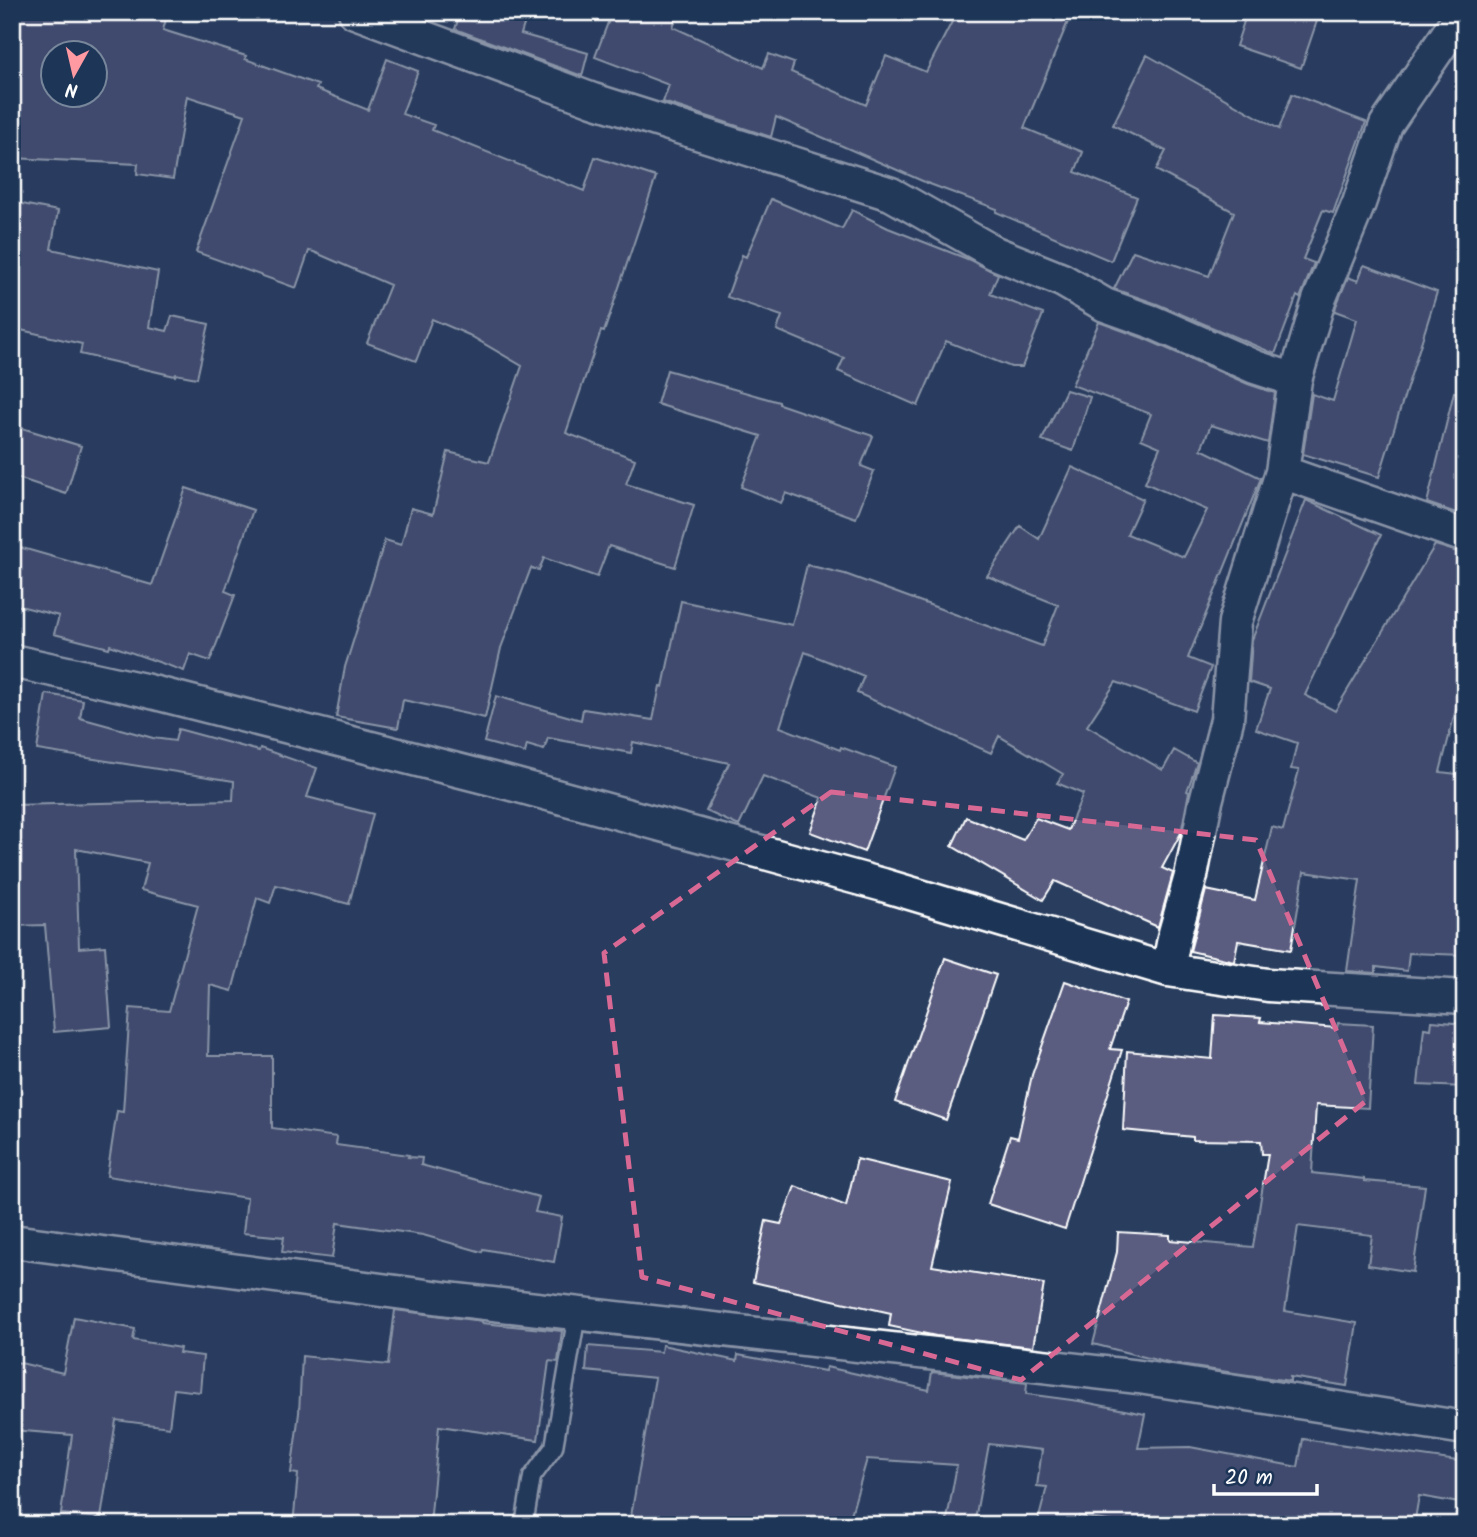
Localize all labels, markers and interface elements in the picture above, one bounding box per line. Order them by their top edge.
north arrow [38,38,108,108]
text: N [64,73,80,105]
scale bar [1214,1453,1318,1497]
text: 20 m [1225,1462,1273,1495]

